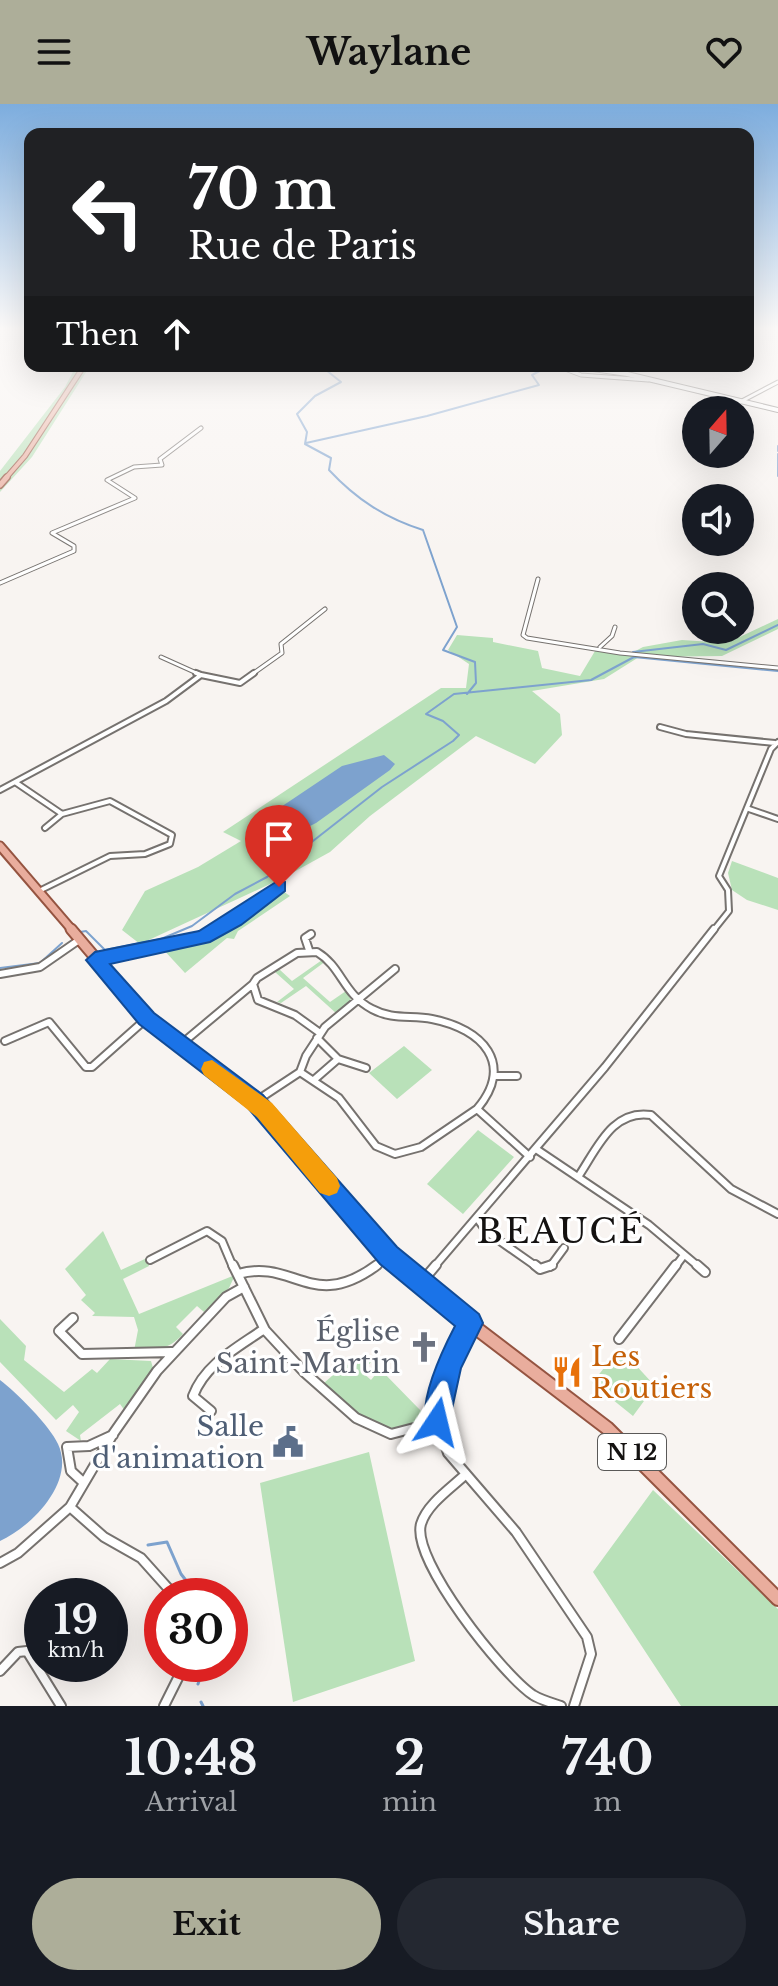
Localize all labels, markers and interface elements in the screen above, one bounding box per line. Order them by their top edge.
icon: menu [32,30,76,74]
text: Waylane [307,30,471,75]
icon: heart [702,30,746,74]
text: 70 m [188,155,336,224]
icon: left [56,160,160,264]
text: Rue de Paris [188,224,417,269]
icon: ahead [155,312,199,356]
text: Then [56,316,139,353]
north arrow [682,396,754,468]
map controls [682,396,754,644]
button: sound [682,484,754,556]
button: search [682,572,754,644]
pin [245,805,313,887]
icon: arrive [257,817,301,861]
district label: BEAUCÉ [477,1210,645,1252]
place label: Église Saint-Martin [216,1314,400,1381]
church icon: Église Saint-Martin [407,1330,441,1364]
place label: Les Routiers [591,1339,712,1406]
restaurant icon: Les Routiers [550,1355,584,1389]
position arrow [395,1380,479,1464]
place label: Salle d'animation [92,1409,264,1476]
public building icon: Salle d'animation [271,1425,305,1459]
road number: N 12 [598,1434,666,1470]
speed limit sign: 30 [144,1578,248,1682]
text: 19 [54,1595,98,1645]
text: km/h [48,1638,104,1662]
text: 10:48 [125,1728,258,1788]
text: 2 [394,1728,425,1788]
text: 740 [561,1728,653,1788]
text: Arrival [145,1786,237,1818]
text: min [382,1786,437,1818]
text: m [594,1786,621,1818]
button: Exit [32,1878,381,1970]
button: Share [397,1878,746,1970]

